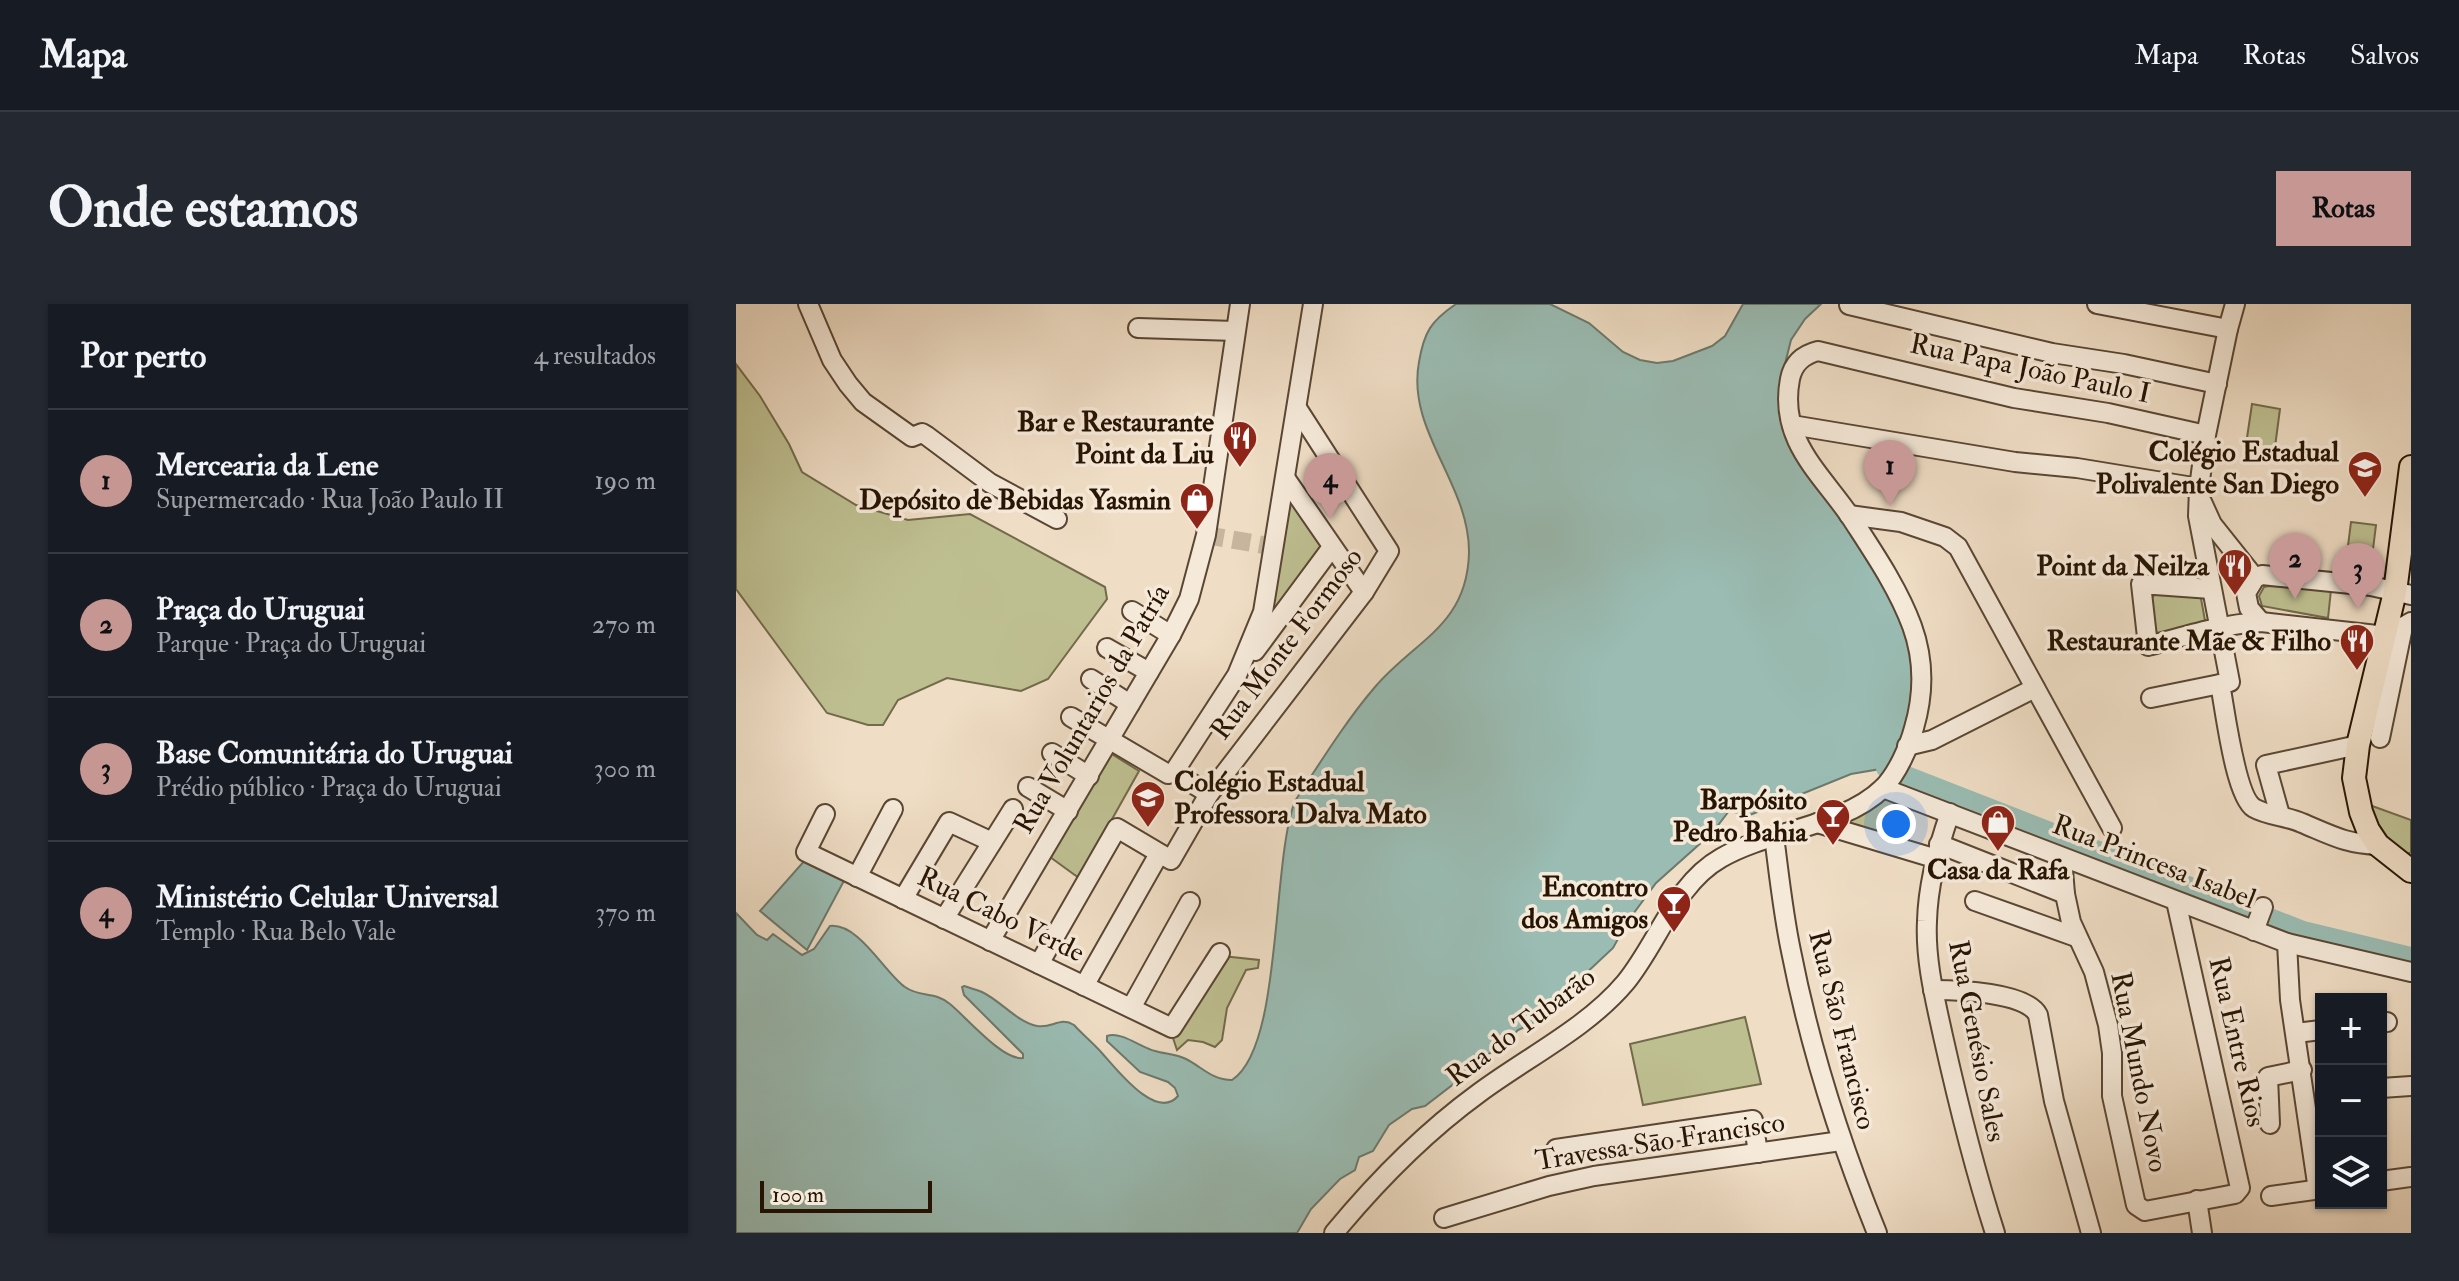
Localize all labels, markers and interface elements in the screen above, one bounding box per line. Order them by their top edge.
text: Mapa [40,31,127,79]
text: Mapa [2134,38,2198,73]
text: Rotas [2242,38,2306,73]
text: Salvos [2350,38,2419,73]
button: Rotas [2276,171,2411,246]
text: Onde estamos [48,173,358,244]
street label: Rua Papa João Paulo I [1907,326,2153,412]
text: Por perto [80,335,206,378]
text: 4 resultados [534,340,656,372]
place label: Bar e Restaurante Point da Liu [1017,405,1214,472]
restaurant icon: Bar e Restaurante Point da Liu [1221,419,1259,469]
place label: Colégio Estadual Polivalente San Diego [2096,435,2340,502]
pin: 1 [1864,440,1916,506]
text: Mercearia da Lene [156,447,379,484]
school or university icon: Colégio Estadual Polivalente San Diego [2346,449,2384,499]
pin: 4 [1304,453,1356,519]
text: 1 [101,465,111,497]
text: 190 m [595,465,656,497]
shop icon: Depósito de Bebidas Yasmin [1178,481,1216,531]
place label: Depósito de Bebidas Yasmin [859,483,1172,518]
text: Supermercado · Rua João Paulo II [156,484,504,516]
pin: 2 [2269,533,2321,599]
street label: Rua Monte Formoso [1203,541,1371,747]
pin: 3 [2332,543,2384,609]
restaurant icon: Point da Neilza [2216,547,2254,597]
place label: Point da Neilza [2036,549,2210,584]
street label: Rua Voluntarios da Patría [1006,578,1178,840]
text: Praça do Uruguai [156,591,365,628]
text: 2 [99,609,113,641]
text: 270 m [592,609,656,641]
restaurant icon: Restaurante Mãe & Filho [2338,622,2376,672]
place label: Restaurante Mãe & Filho [2046,624,2332,659]
text: Parque · Praça do Uruguai [156,628,426,660]
text: Base Comunitária do Uruguai [156,735,513,772]
text: 3 [101,753,111,785]
text: 300 m [594,753,656,785]
place label: Colégio Estadual Professora Dalva Mato [1174,765,1427,832]
text: Prédio público · Praça do Uruguai [156,772,502,804]
school or university icon: Colégio Estadual Professora Dalva Mato [1129,779,1167,829]
place label: Barpósito Pedro Bahia [1673,783,1808,850]
bar icon: Barpósito Pedro Bahia [1814,797,1852,847]
shop icon: Casa da Rafa [1979,803,2017,853]
your location [1876,804,1916,844]
street label: Rua Princesa Isabel [2047,807,2261,917]
place label: Casa da Rafa [1927,853,2071,888]
street label: Rua Cabo Verde [912,859,1091,971]
place label: Encontro dos Amigos [1521,870,1649,937]
text: Ministério Celular Universal [156,879,498,916]
bar icon: Encontro dos Amigos [1655,884,1693,934]
text: 4 [99,897,113,929]
text: 370 m [595,897,656,929]
text: Templo · Rua Belo Vale [156,916,396,948]
street label: Rua São Francisco [1800,927,1884,1133]
street label: Rua Genésio Sales [1940,937,2014,1145]
street label: Rua Entre Rios [2200,954,2274,1130]
street label: Rua do Tubarão [1439,960,1603,1094]
street label: Rua Mundo Novo [2102,969,2176,1175]
map controls [2315,993,2387,1209]
button: + [2315,993,2387,1065]
button: − [2315,1065,2387,1137]
street label: Travessa Sāo Francisco [1533,1105,1787,1179]
button: layers [2315,1137,2387,1209]
scale bar [760,1177,932,1213]
text: 100 m [772,1181,824,1209]

